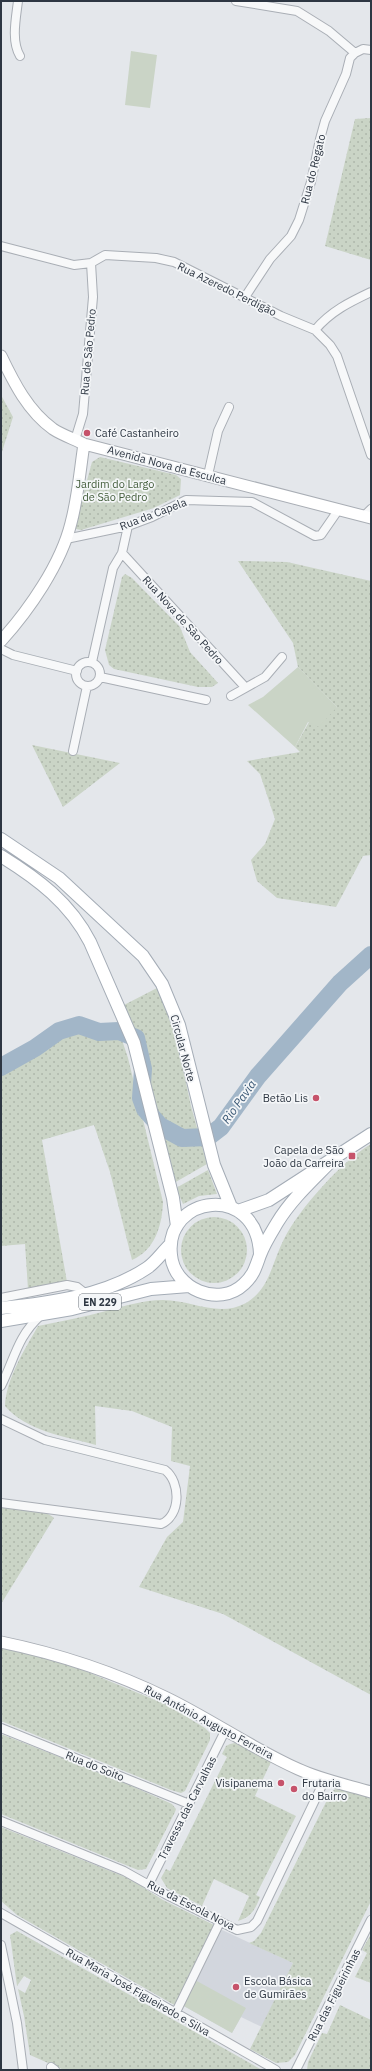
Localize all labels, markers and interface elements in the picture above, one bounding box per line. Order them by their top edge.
street label: Rua do Regato [298,133,328,205]
street label: Rua Azeredo Perdigão [175,259,279,319]
street label: Rua de São Pedro [77,308,99,396]
place label: Café Castanheiro [95,426,179,440]
marker: Café Castanheiro [82,428,92,438]
street label: Avenida Nova da Esculca [106,442,228,488]
park label: Jardim do Largo de São Pedro [76,477,154,504]
street label: Rua da Capela [118,495,189,533]
street label: Rua Nova de São Pedro [140,573,226,667]
street label: Circular Norte [167,1013,199,1083]
water label: Rio Pavia [218,1077,259,1126]
place label: Betão Lis [263,1091,308,1105]
marker: Betão Lis [311,1093,321,1103]
place label: Capela de São João da Carreira [263,1143,344,1170]
marker: Capela de São João da Carreira [347,1151,357,1161]
road number: EN 229 [79,1294,121,1310]
street label: Rua António Augusto Ferreira [142,1682,276,1762]
street label: Rua do Soito [64,1748,126,1784]
street label: Travessa das Carvalhas [155,1754,219,1862]
place label: Visipanema [215,1776,273,1790]
place label: Frutaria do Bairro [302,1776,347,1803]
marker: Visipanema [276,1778,286,1788]
marker: Frutaria do Bairro [289,1784,299,1794]
street label: Rua da Escola Nova [145,1877,237,1933]
street label: Rua Maria José Figueiredo e Silva [63,1945,213,2039]
street label: Rua das Figueirinhas [305,1946,363,2044]
place label: Escola Básica de Gumirães [244,1974,312,2001]
marker: Escola Básica de Gumirães [231,1982,241,1992]

